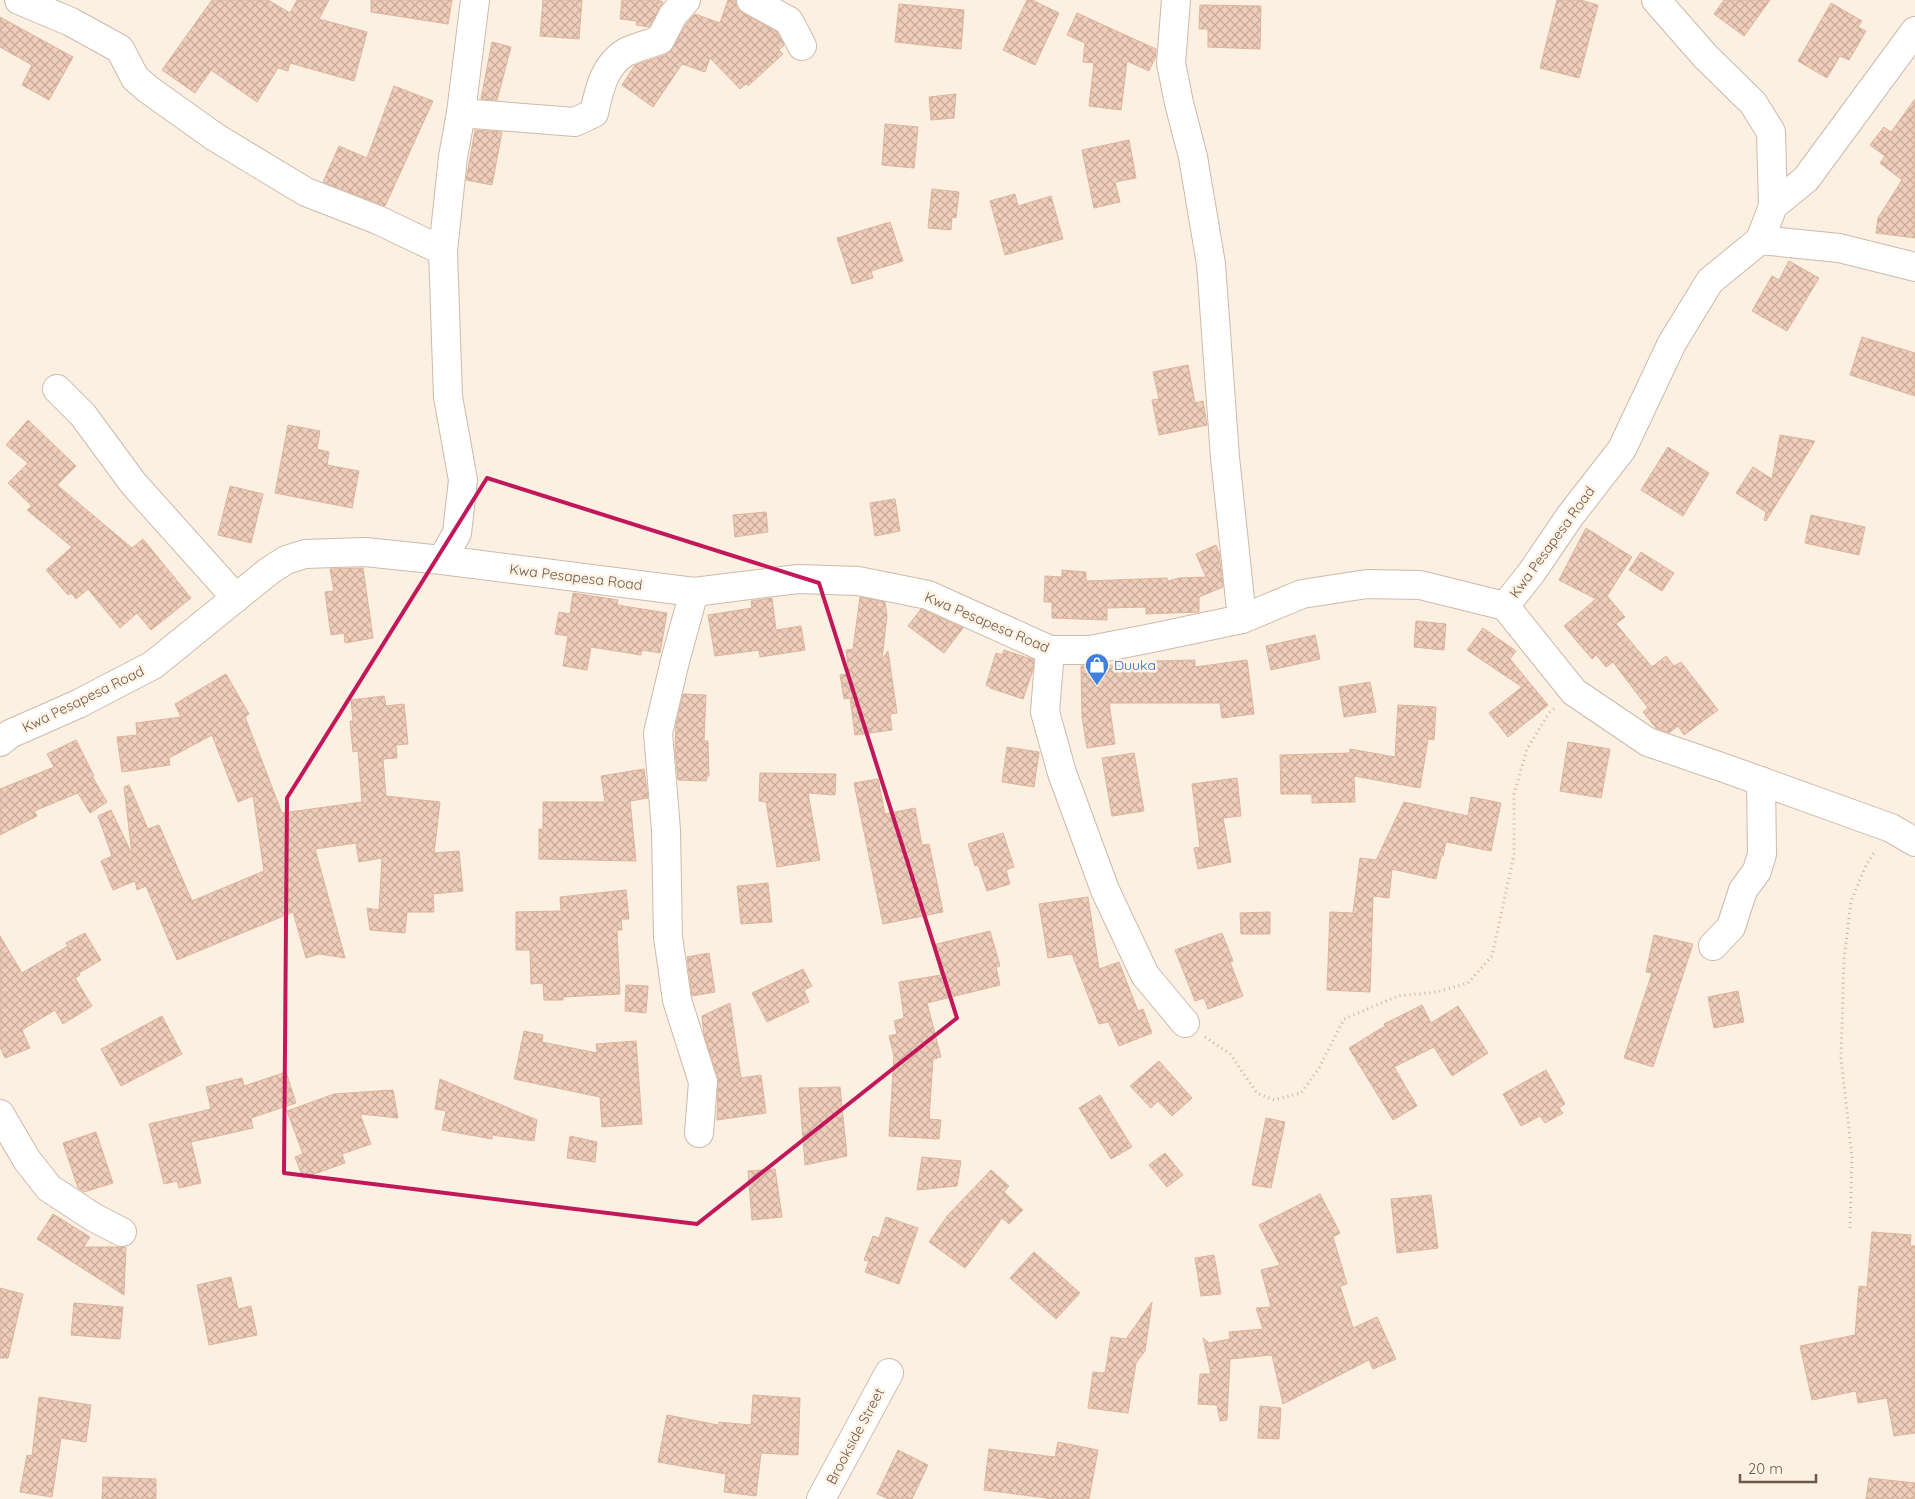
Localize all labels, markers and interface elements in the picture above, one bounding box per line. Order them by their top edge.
street label: Kwa Pesapesa Road [1505,483,1599,601]
street label: Kwa Pesapesa Road [509,560,643,594]
street label: Kwa Pesapesa Road [922,588,1052,656]
shop icon: Duuka [1084,652,1110,686]
place label: Duuka [1114,656,1156,674]
street label: Kwa Pesapesa Road [19,662,147,736]
street label: Brookside Street [822,1385,888,1487]
scale bar [1740,1452,1816,1484]
text: 20 m [1748,1459,1783,1478]

